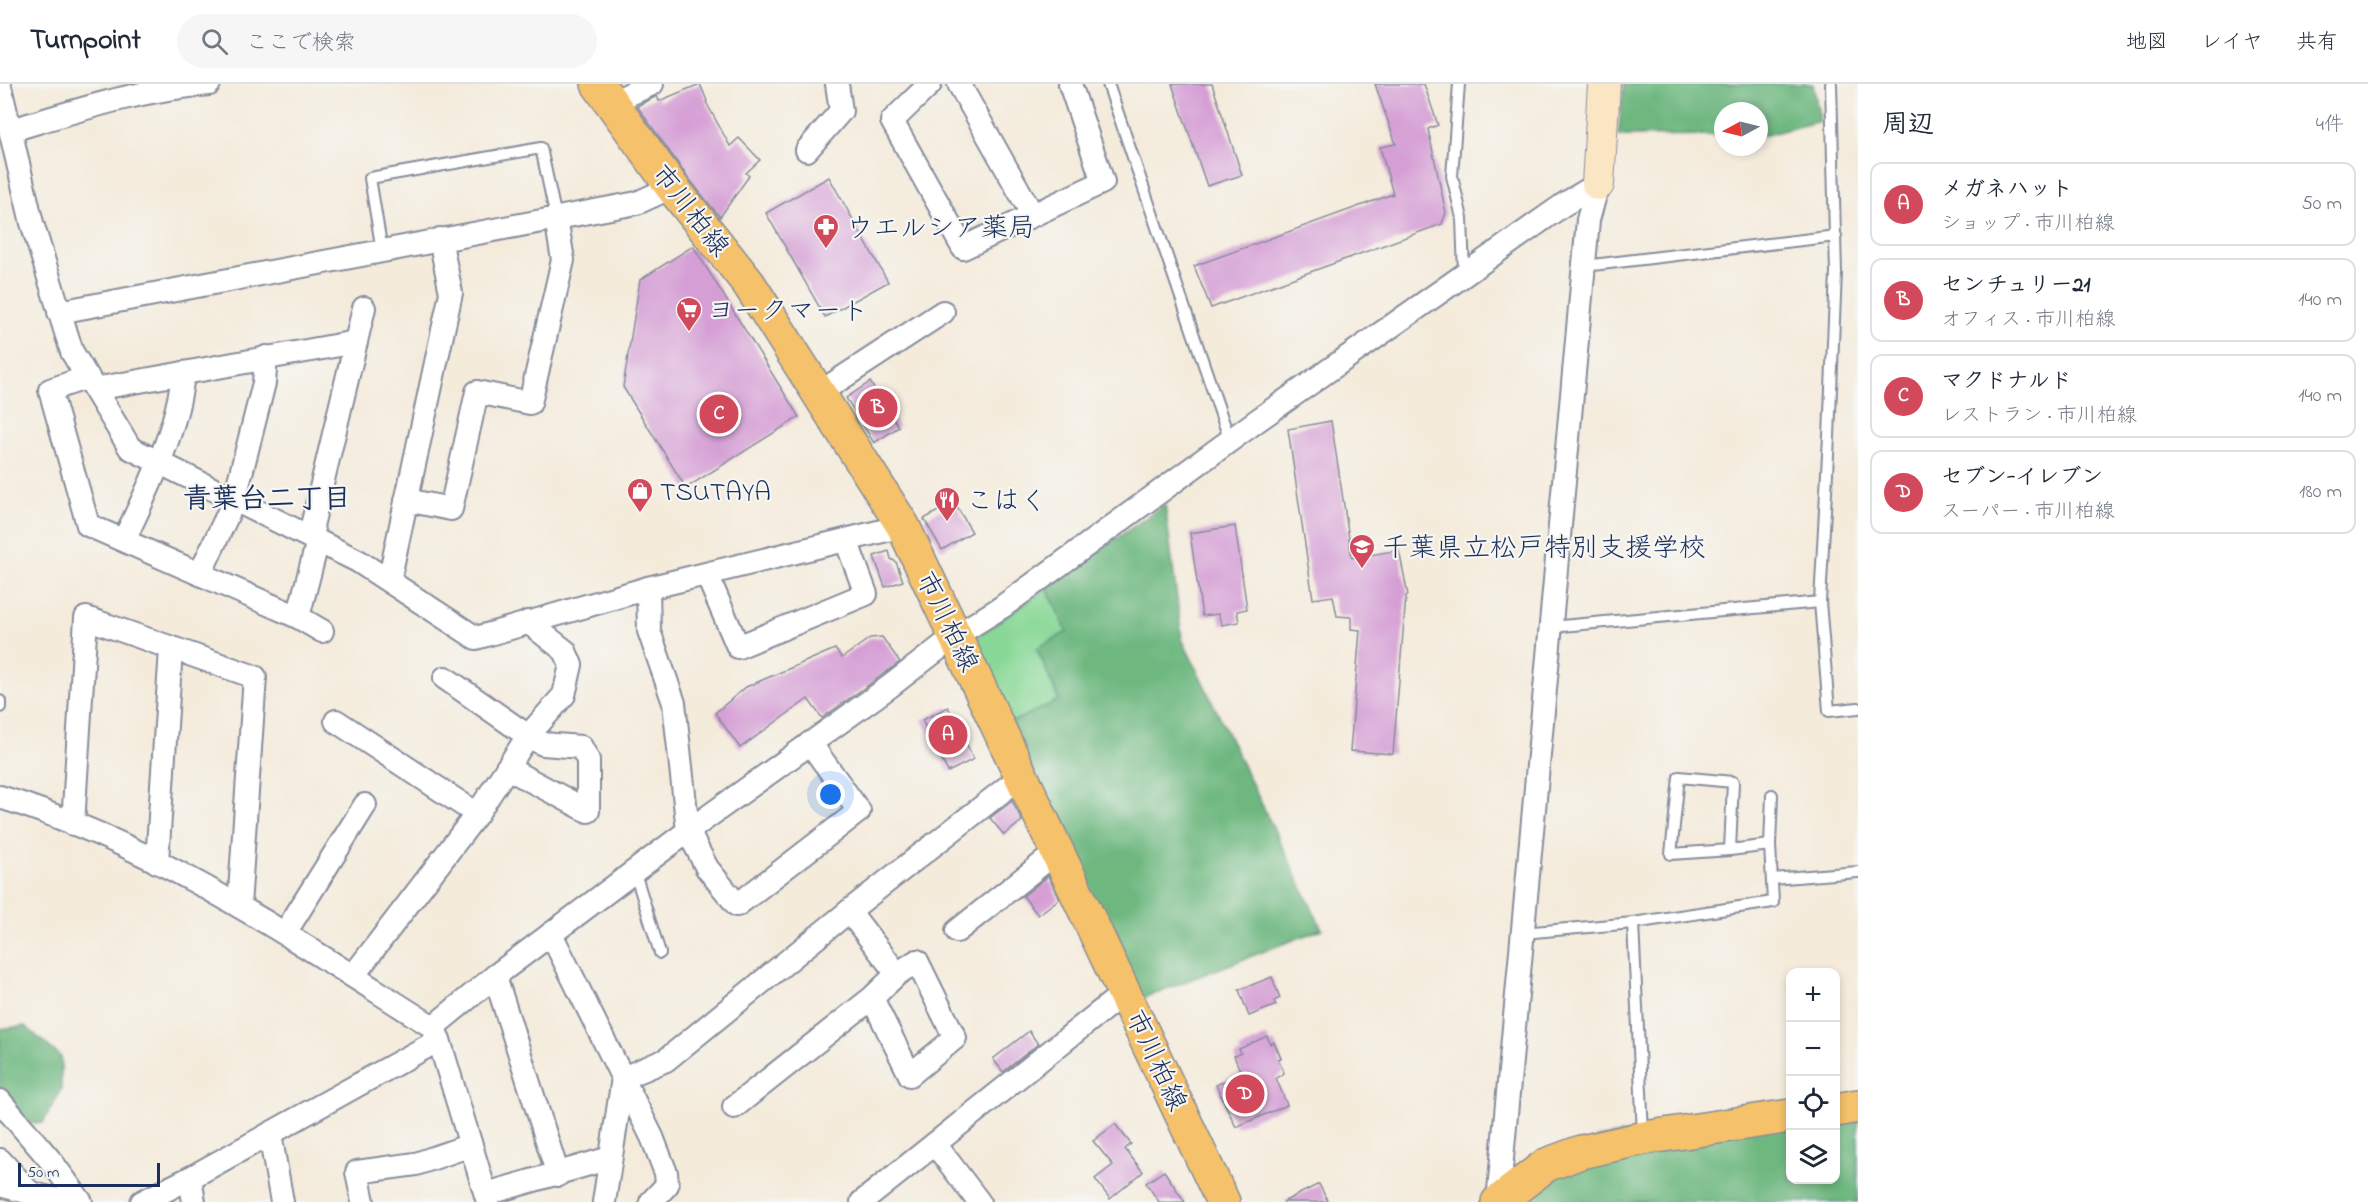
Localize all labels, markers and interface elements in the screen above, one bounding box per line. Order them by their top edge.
search box [177,14,597,68]
text: Turnpoint [30,21,141,62]
icon: search [198,25,231,58]
text: ここで検索 [246,28,356,60]
text: 地図 [2126,28,2168,58]
text: レイヤ [2201,28,2263,58]
text: 共有 [2296,28,2338,58]
north arrow [1714,102,1768,156]
text: 周辺 [1882,107,1934,145]
text: 4件 [2316,111,2344,140]
street label: 市川柏線 [640,157,738,266]
text: メガネハット [1941,174,2073,206]
text: A [1897,190,1910,219]
text: 50 m [2301,190,2342,219]
place label: ウエルシア薬局 [846,210,1035,249]
text: ショップ · 市川柏線 [1941,210,2114,239]
pharmacy icon: ウエルシア薬局 [811,212,841,250]
text: センチュリー21 [1941,270,2091,302]
text: B [1897,286,1910,315]
text: 140 m [2298,286,2342,315]
place label: ヨークマート [708,293,868,332]
supermarket icon: ヨークマート [674,295,704,333]
text: オフィス · 市川柏線 [1941,306,2115,335]
text: マクドナルド [1941,366,2072,398]
text: C [1898,382,1909,411]
text: 140 m [2298,382,2342,411]
pin: B [858,386,898,430]
pin: C [700,392,738,436]
text: レストラン · 市川柏線 [1941,402,2137,431]
text: セブン-イレブン [1941,462,2103,494]
place label: TSUTAYA [660,474,771,513]
shop icon: TSUTAYA [625,476,655,514]
text: D [1896,478,1911,507]
text: 180 m [2299,478,2342,507]
district label: 青葉台二丁目 [183,480,351,521]
place label: こはく [966,483,1047,522]
restaurant icon: こはく [932,485,962,523]
text: スーパー · 市川柏線 [1941,498,2114,527]
place label: 千葉県立松戸特別支援学校 [1382,530,1706,569]
school or university icon: 千葉県立松戸特別支援学校 [1347,532,1377,570]
street label: 市川柏線 [905,565,987,679]
pin: A [928,712,968,758]
your location [816,780,845,809]
map controls [1786,968,1840,1184]
button: + [1786,968,1840,1022]
street label: 市川柏線 [1114,1004,1195,1118]
button: − [1786,1022,1840,1076]
pin: D [1226,1072,1264,1116]
button: locate [1786,1076,1840,1130]
button: layers [1786,1130,1840,1184]
scale bar [18,1160,160,1188]
text: 50 m [27,1161,59,1185]

